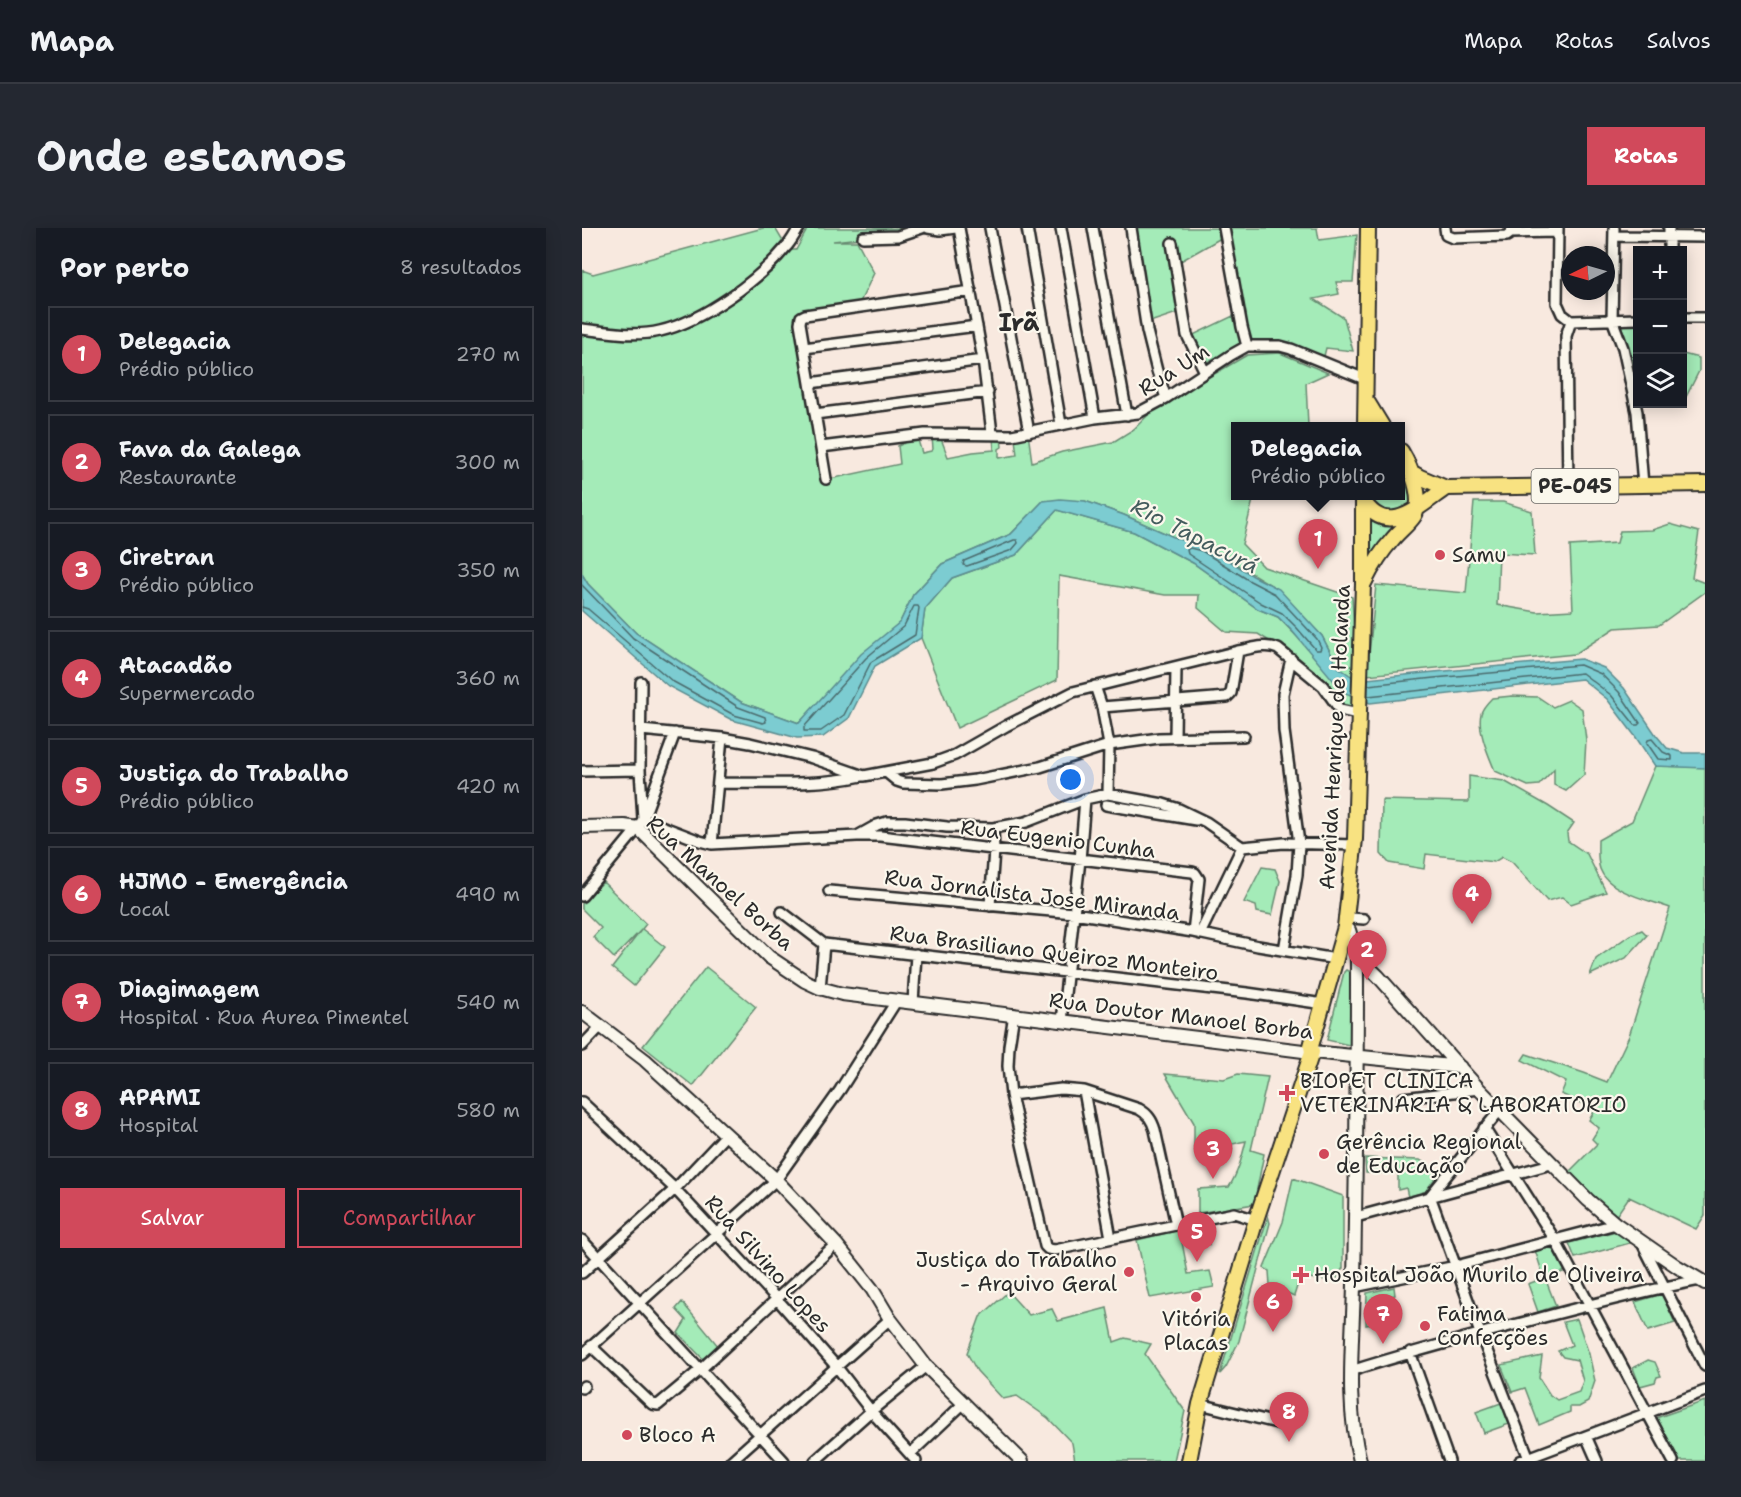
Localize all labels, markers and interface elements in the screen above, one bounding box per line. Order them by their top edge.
text: Mapa [30,22,114,60]
text: Mapa [1464,27,1522,55]
text: Rotas [1555,27,1614,55]
text: Salvos [1647,27,1711,55]
button: Rotas [1587,127,1705,185]
text: Onde estamos [36,128,347,184]
north arrow [1561,246,1615,300]
map controls [1633,246,1687,408]
button: + [1633,246,1687,300]
text: Por perto [60,250,189,285]
text: 8 resultados [400,254,522,280]
button: − [1633,300,1687,354]
district label: Irã [999,307,1040,339]
text: Delegacia [119,327,230,356]
street label: Rua Um [1133,337,1215,403]
text: 1 [77,341,86,367]
text: 270 m [456,341,520,367]
button: layers [1633,354,1687,408]
text: Prédio público [119,356,254,382]
popup [1231,422,1405,500]
text: Delegacia [1250,434,1362,463]
text: Fava da Galega [119,435,301,464]
text: 2 [75,449,89,475]
text: 300 m [454,449,520,475]
text: Prédio público [1250,463,1386,489]
text: Restaurante [119,464,237,490]
road number: PE-045 [1532,469,1618,503]
water label: Rio Tapacurá [1126,491,1264,581]
pin: 1 [1298,520,1338,569]
place label: Samu [1452,541,1507,569]
text: Ciretran [119,543,214,572]
marker: Samu [1433,548,1447,562]
text: 3 [75,557,89,583]
text: 350 m [456,557,520,583]
text: Prédio público [119,572,254,598]
street label: Avenida Henrique de Holanda [1313,584,1357,890]
text: Atacadão [119,651,232,680]
text: 4 [75,665,89,691]
text: 360 m [455,665,520,691]
text: Supermercado [119,680,255,706]
text: Justiça do Trabalho [119,759,349,788]
your location [1056,765,1085,794]
text: 5 [75,773,88,799]
text: 420 m [456,773,520,799]
text: Prédio público [119,788,254,814]
street label: Rua Manoel Borba [640,809,800,957]
street label: Rua Eugenio Cunha [959,813,1157,865]
street label: Rua Jornalista Jose Miranda [883,863,1181,927]
text: HJMO - Emergência [119,867,348,896]
pin: 4 [1452,874,1492,924]
text: 6 [75,881,89,907]
text: 490 m [455,881,520,907]
text: Local [119,896,170,922]
street label: Rua Brasiliano Queiroz Monteiro [888,919,1220,987]
pin: 2 [1348,930,1386,980]
text: Diagimagem [119,975,260,1004]
street label: Rua Doutor Manoel Borba [1047,986,1315,1046]
text: 7 [75,989,89,1015]
text: 540 m [456,989,520,1015]
text: Hospital · Rua Aurea Pimentel [119,1004,408,1030]
place label: BIOPET CLINICA VETERINARIA & LABORATORIO [1300,1067,1627,1119]
text: APAMI [119,1083,201,1112]
marker: BIOPET CLINICA VETERINARIA & LABORATORIO [1278,1084,1296,1102]
text: 8 [75,1097,89,1123]
text: 580 m [457,1097,520,1123]
text: Hospital [119,1112,198,1138]
place label: Gerência Regional de Educação [1336,1128,1522,1180]
pin: 3 [1194,1130,1232,1179]
marker: Gerência Regional de Educação [1317,1147,1331,1161]
button: Salvar [60,1188,285,1248]
button: Compartilhar [297,1188,522,1248]
street label: Rua Silvino Lopes [699,1189,837,1339]
pin: 5 [1178,1212,1216,1262]
place label: Justiça do Trabalho - Arquivo Geral [915,1246,1118,1298]
place label: Hospital João Murilo de Oliveira [1314,1261,1644,1289]
marker: Justiça do Trabalho - Arquivo Geral [1122,1265,1136,1279]
marker: Hospital João Murilo de Oliveira [1292,1266,1310,1284]
pin: 6 [1254,1282,1292,1332]
marker: Vitória Placas [1189,1290,1203,1304]
pin: 7 [1364,1294,1402,1344]
place label: Fatima Confecções [1437,1300,1548,1352]
place label: Vitória Placas [1162,1305,1230,1357]
marker: Fatima Confecções [1418,1319,1432,1333]
pin: 8 [1270,1392,1308,1442]
place label: Bloco A [639,1421,716,1449]
marker: Bloco A [620,1428,634,1442]

